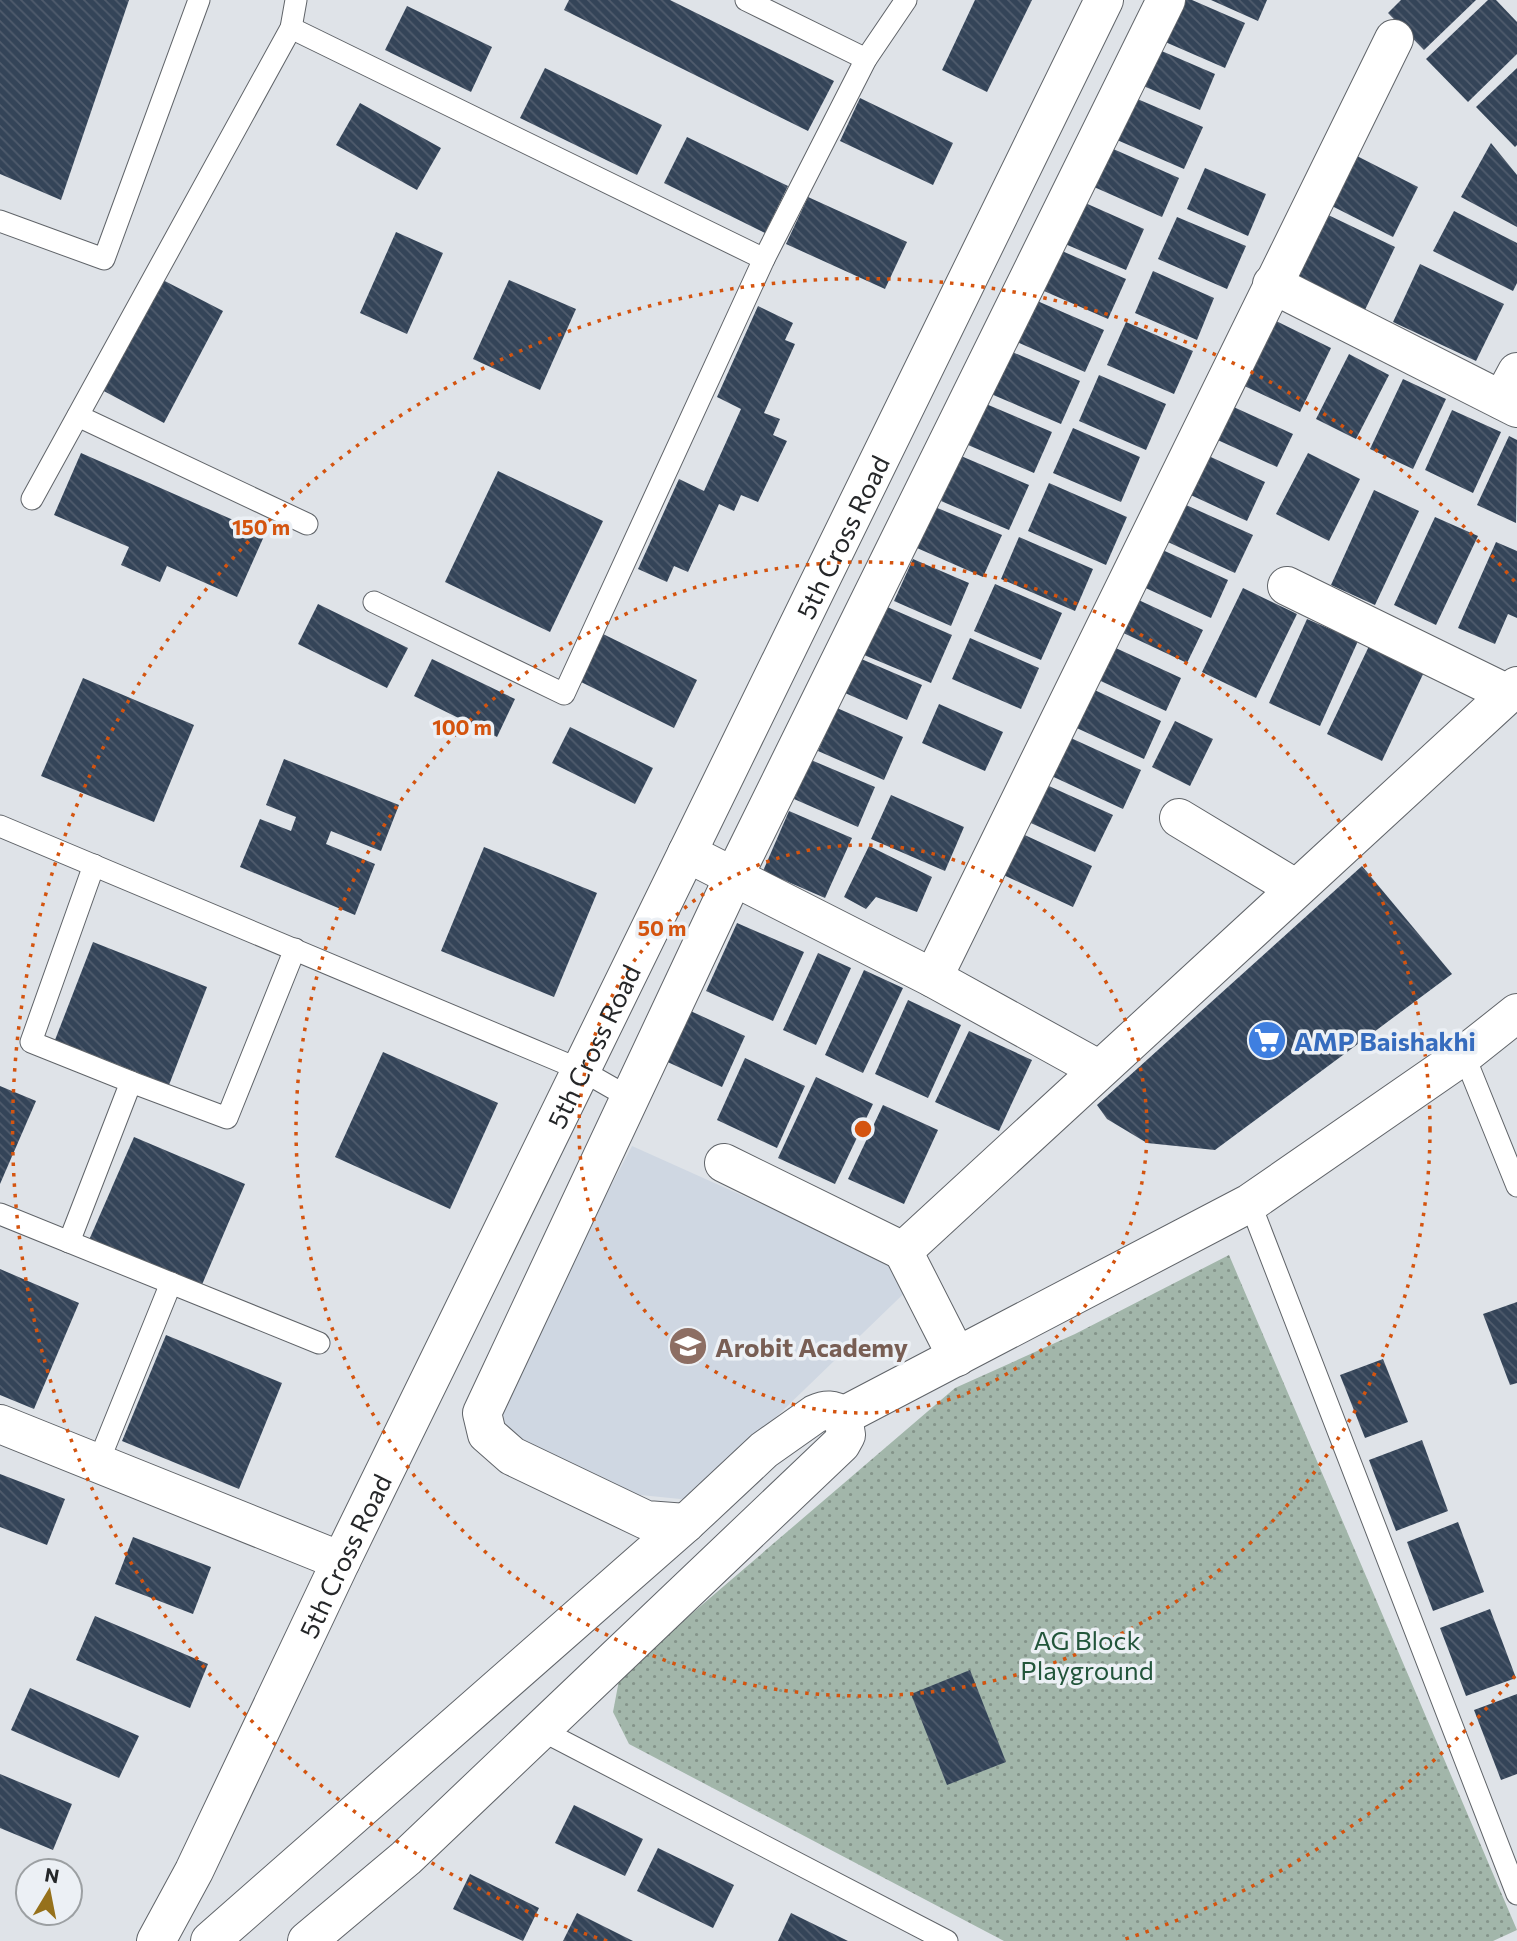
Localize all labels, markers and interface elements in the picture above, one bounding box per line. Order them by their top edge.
street label: 5th Cross Road [789,450,895,623]
text: 150 m [232,514,290,539]
text: 100 m [432,714,492,739]
text: 50 m [638,915,686,940]
street label: 5th Cross Road [540,959,646,1133]
supermarket icon: AMP Baishakhi [1246,1019,1288,1061]
place label: AMP Baishakhi [1294,1025,1476,1056]
centre of rings [851,1117,875,1141]
school or university icon: Arobit Academy [667,1325,709,1367]
place label: Arobit Academy [715,1331,908,1362]
street label: 5th Cross Road [292,1469,397,1642]
park label: AG Block Playground [1020,1624,1154,1685]
north arrow [14,1857,84,1927]
text: N [43,1862,61,1887]

